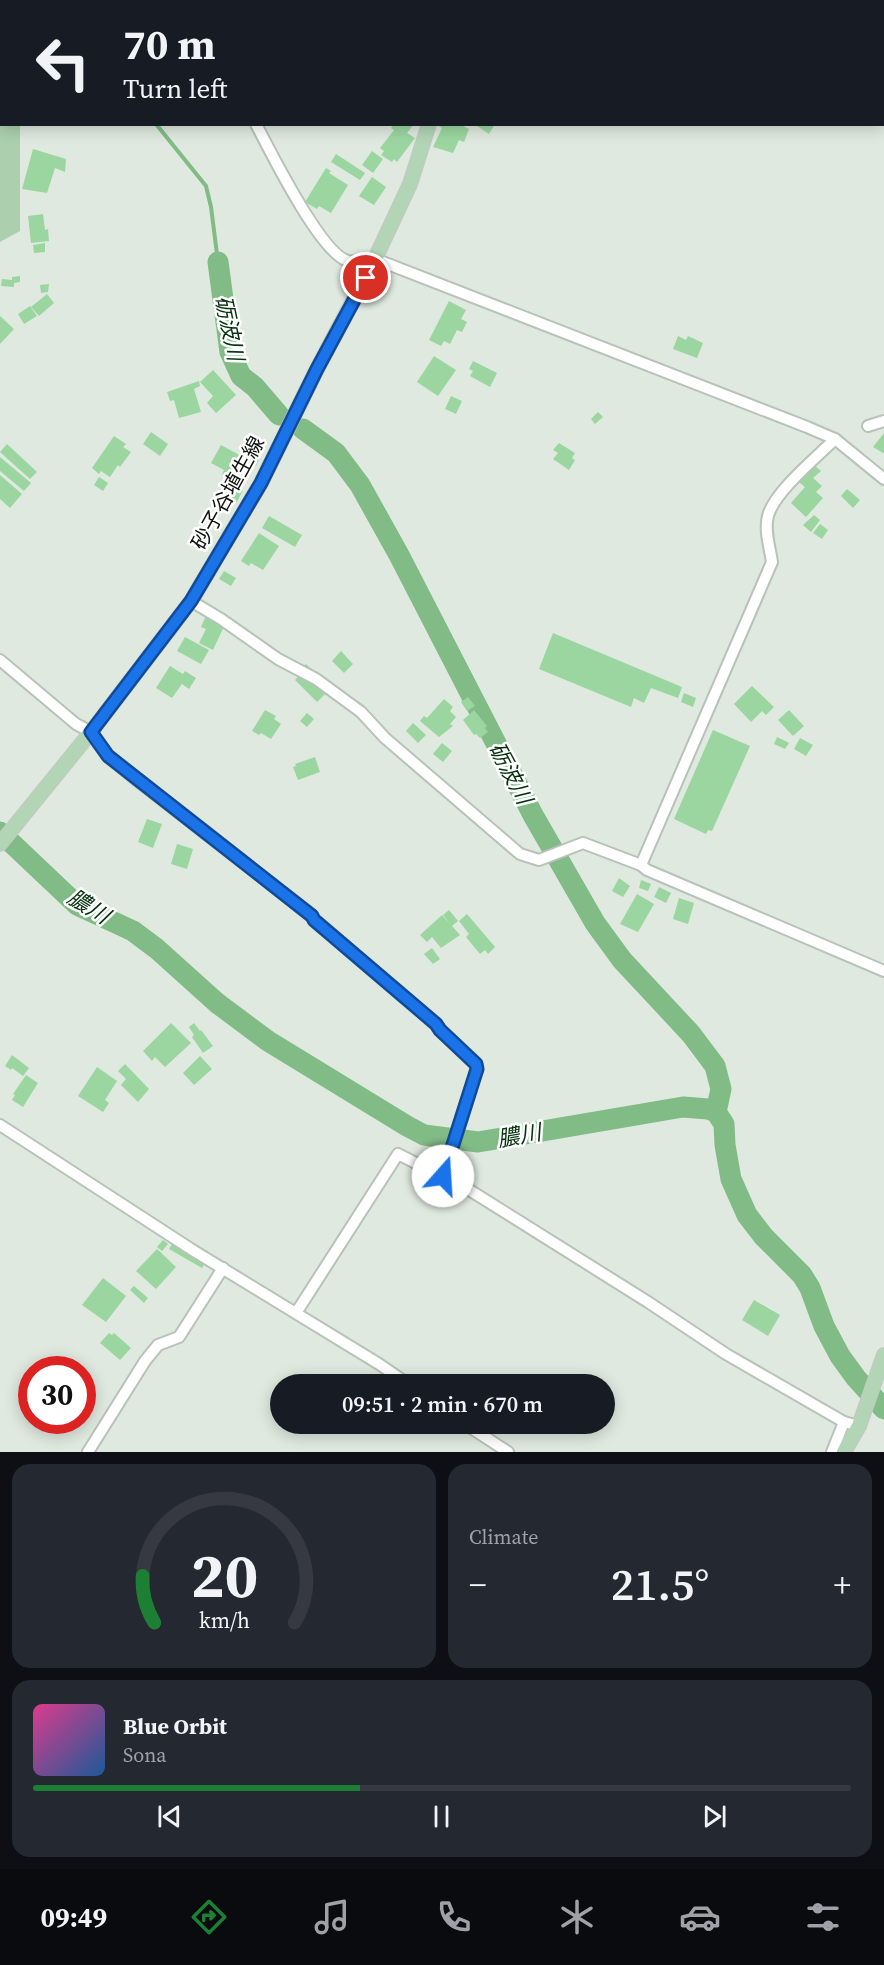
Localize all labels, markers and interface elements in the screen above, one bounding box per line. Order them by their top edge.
text: 70 m [123,15,216,73]
icon: left [24,24,102,102]
text: Turn left [123,70,227,107]
pin [340,252,391,303]
icon: arrive [349,261,382,294]
water label: 砺波川 [208,293,252,365]
street label: 砂子谷埴生線 [184,431,271,555]
water label: 砺波川 [482,737,541,811]
water label: 膿川 [62,882,117,931]
water label: 膿川 [495,1116,545,1154]
position arrow [411,1144,475,1208]
speed limit sign: 30 [18,1356,96,1434]
text: 09:51 · 2 min · 670 m [342,1389,543,1419]
text: Climate [469,1523,538,1551]
text: 20 [190,1532,258,1618]
text: 21.5° [611,1553,709,1615]
text: − [469,1562,487,1607]
text: + [834,1562,851,1607]
text: km/h [198,1606,250,1635]
text: Blue Orbit [123,1711,227,1741]
text: Sona [123,1741,167,1769]
icon: previous [153,1800,186,1833]
icon: pause [425,1800,458,1833]
icon: next [698,1800,731,1833]
icon: directions [188,1896,230,1938]
icon: music [311,1896,353,1938]
icon: phone [433,1896,475,1938]
icon: climate [556,1896,598,1938]
icon: car [679,1896,721,1938]
icon: filters [802,1896,844,1938]
text: 09:49 [40,1899,107,1936]

